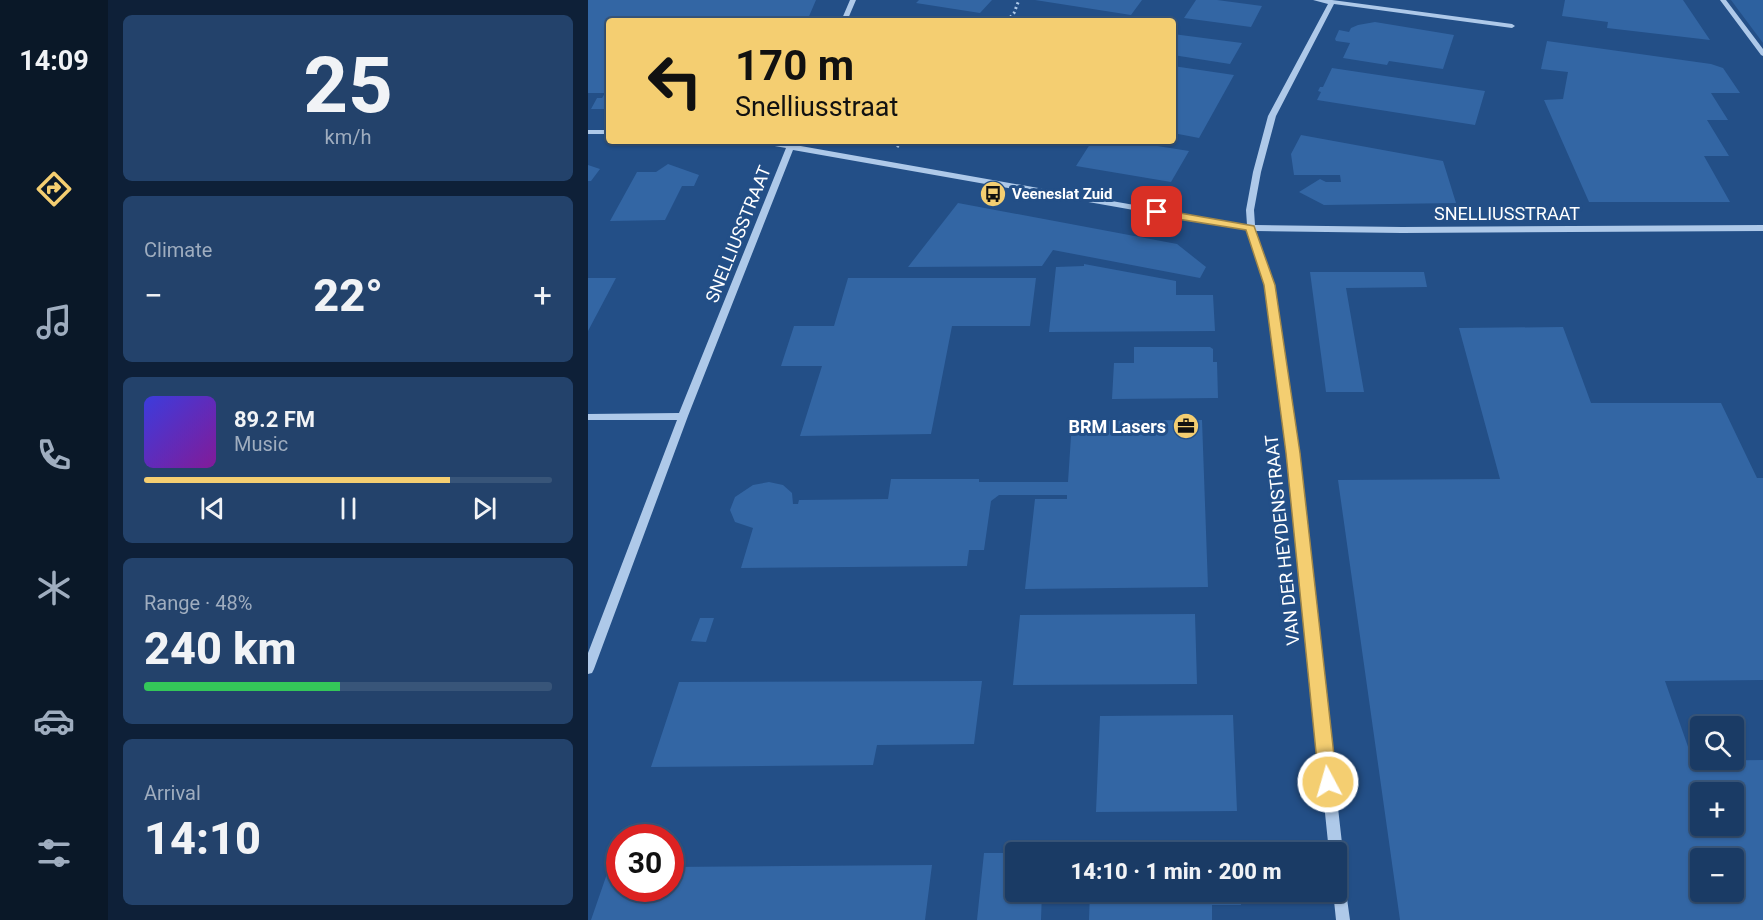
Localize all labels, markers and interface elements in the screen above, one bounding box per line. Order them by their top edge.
text: 25 [303,40,393,131]
text: 170 m [735,41,854,90]
icon: left [636,42,714,120]
text: 14:09 [19,45,89,77]
text: Snelliusstraat [735,91,898,123]
text: km/h [325,125,371,149]
street label: SNELLIUSSTRAAT [701,162,775,306]
icon: directions [33,168,75,210]
bus stop icon: Veeneslat Zuid [978,179,1008,209]
place label: Veeneslat Zuid [1012,185,1112,203]
pin [1131,186,1182,237]
icon: arrive [1140,195,1173,228]
street label: SNELLIUSSTRAAT [1434,203,1580,224]
text: Climate [144,238,212,262]
text: 22° [313,269,383,322]
text: − [144,276,163,315]
text: + [533,276,552,315]
icon: music [33,301,75,343]
text: 89.2 FM [234,407,315,432]
office icon: BRM Lasers [1171,411,1201,441]
place label: BRM Lasers [1069,416,1166,437]
text: Music [234,432,288,456]
street label: VAN DER HEYDENSTRAAT [1260,433,1304,646]
icon: phone [33,434,75,476]
icon: previous [196,492,229,525]
icon: pause [332,492,365,525]
icon: next [468,492,501,525]
icon: climate [33,567,75,609]
text: Range · 48% [144,591,252,615]
text: 240 km [144,622,296,675]
icon: car [33,700,75,742]
map controls [1690,716,1744,902]
button: search [1690,716,1744,770]
position arrow [1296,750,1360,814]
text: Arrival [144,781,201,805]
button: + [1690,782,1744,836]
text: 14:10 [144,812,261,865]
speed limit sign: 30 [606,824,684,902]
icon: filters [33,832,75,874]
button: − [1690,848,1744,902]
text: 14:10 · 1 min · 200 m [1071,859,1281,884]

